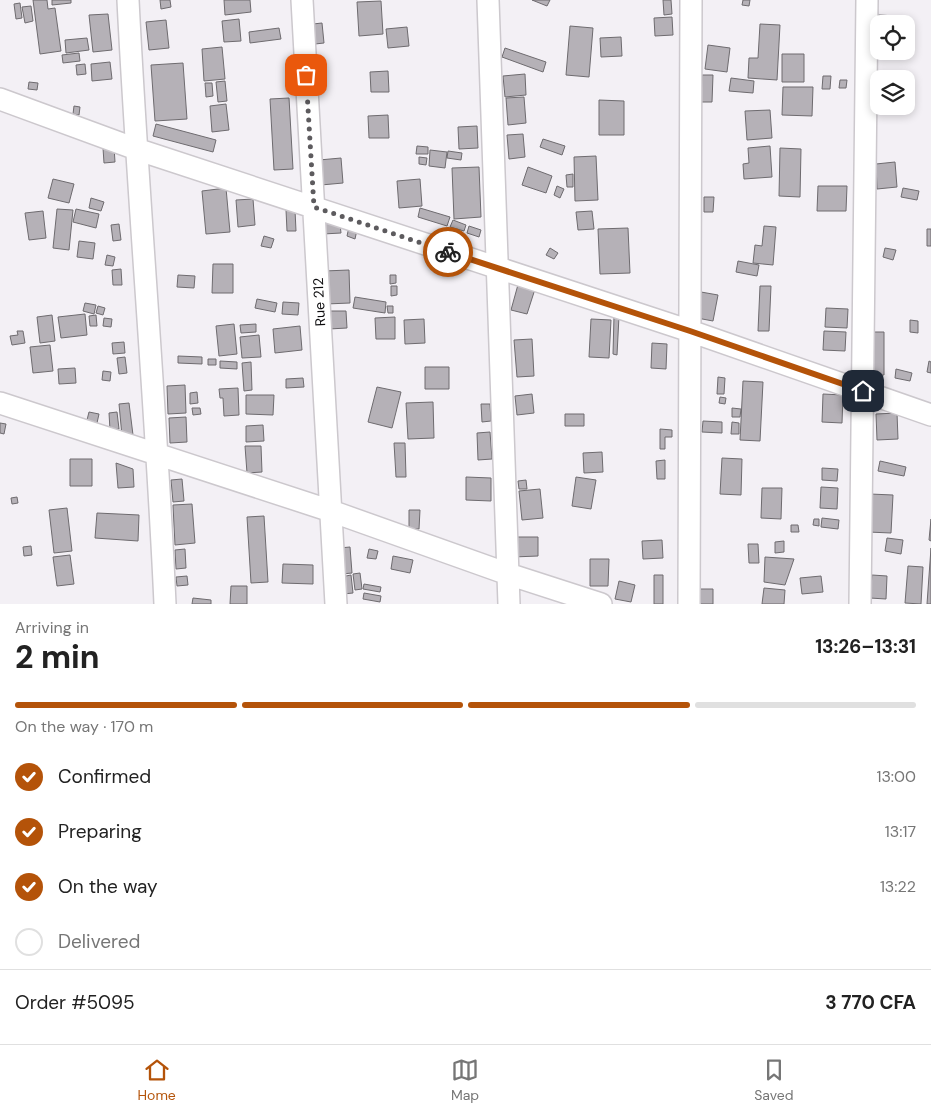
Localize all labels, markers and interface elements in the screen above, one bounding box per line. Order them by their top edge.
map controls [870,15,915,115]
button: locate [870,15,915,60]
pin [285,54,327,96]
icon: bag [292,61,320,89]
button: layers [870,70,915,115]
courier [423,227,473,277]
icon: bike [434,238,462,266]
street label: Rue 212 [309,277,329,327]
pin [842,370,884,412]
icon: home [849,377,877,405]
text: Arriving in [15,617,89,638]
text: 13:26–13:31 [815,634,916,659]
text: 2 min [15,636,100,678]
text: On the way · 170 m [15,716,153,737]
icon: check [15,763,43,791]
text: Confirmed [58,764,151,789]
text: 13:00 [876,766,916,787]
icon: check [15,818,43,846]
text: Preparing [58,819,142,844]
text: 13:17 [885,821,916,842]
icon: check [15,873,43,901]
text: On the way [58,874,158,899]
text: 13:22 [880,876,916,897]
text: Delivered [58,929,140,954]
text: Order #5095 [15,990,135,1015]
text: 3 770 CFA [825,990,916,1015]
tab: Home [138,1056,176,1104]
tab: Map [451,1056,479,1104]
tab: Saved [754,1056,793,1104]

